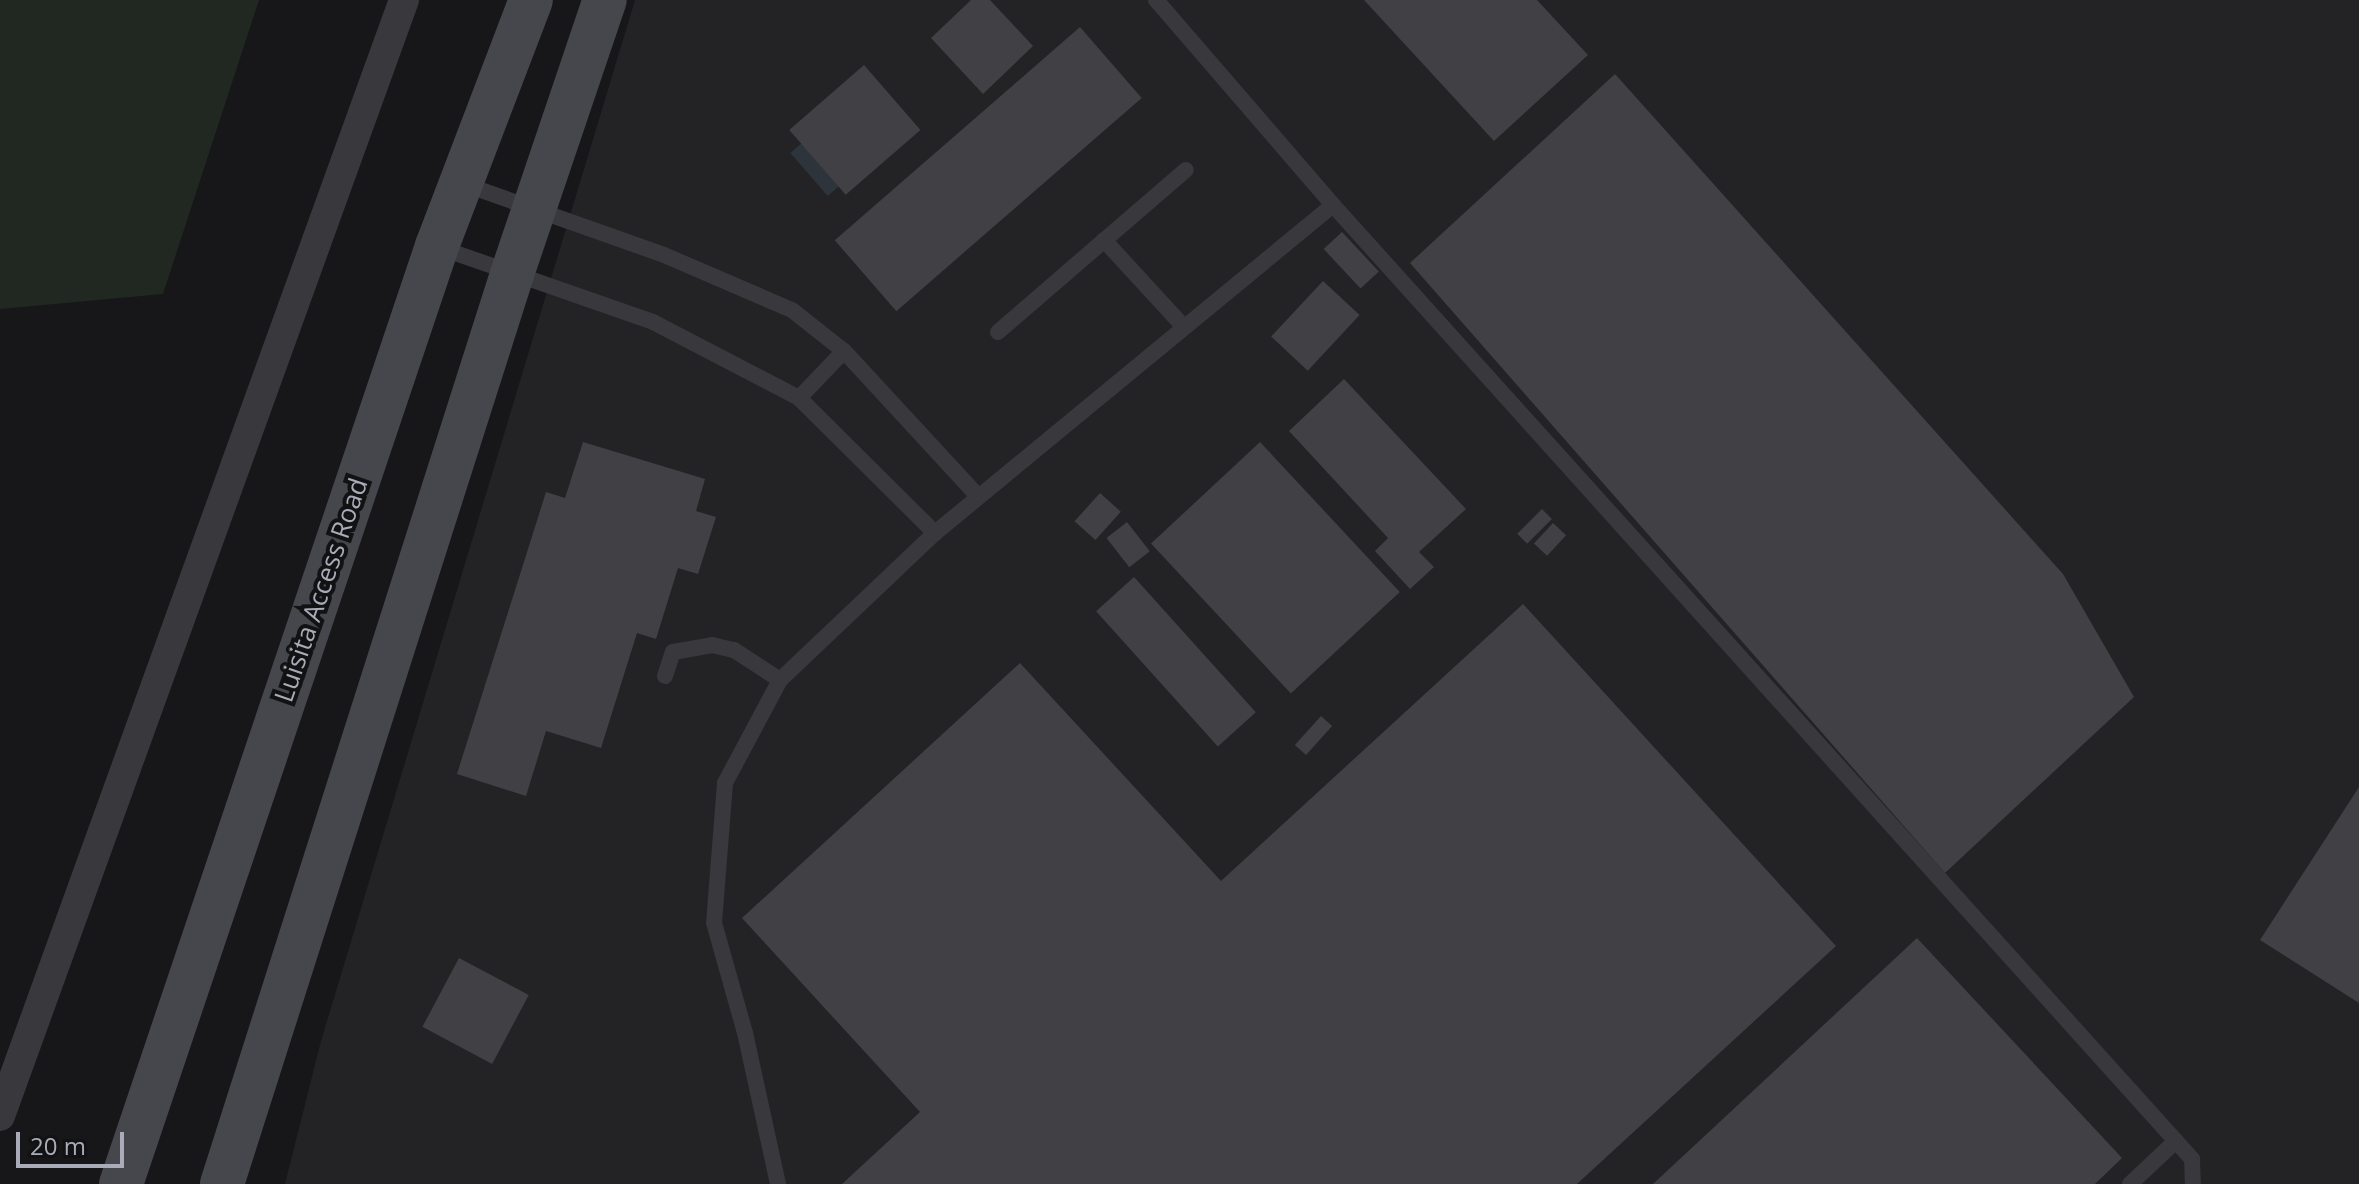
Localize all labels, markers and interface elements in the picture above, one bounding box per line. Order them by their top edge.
street label: Luisita Access Road [268,474,374,706]
scale bar [20,1116,128,1166]
text: 20 m [30,1129,86,1162]

